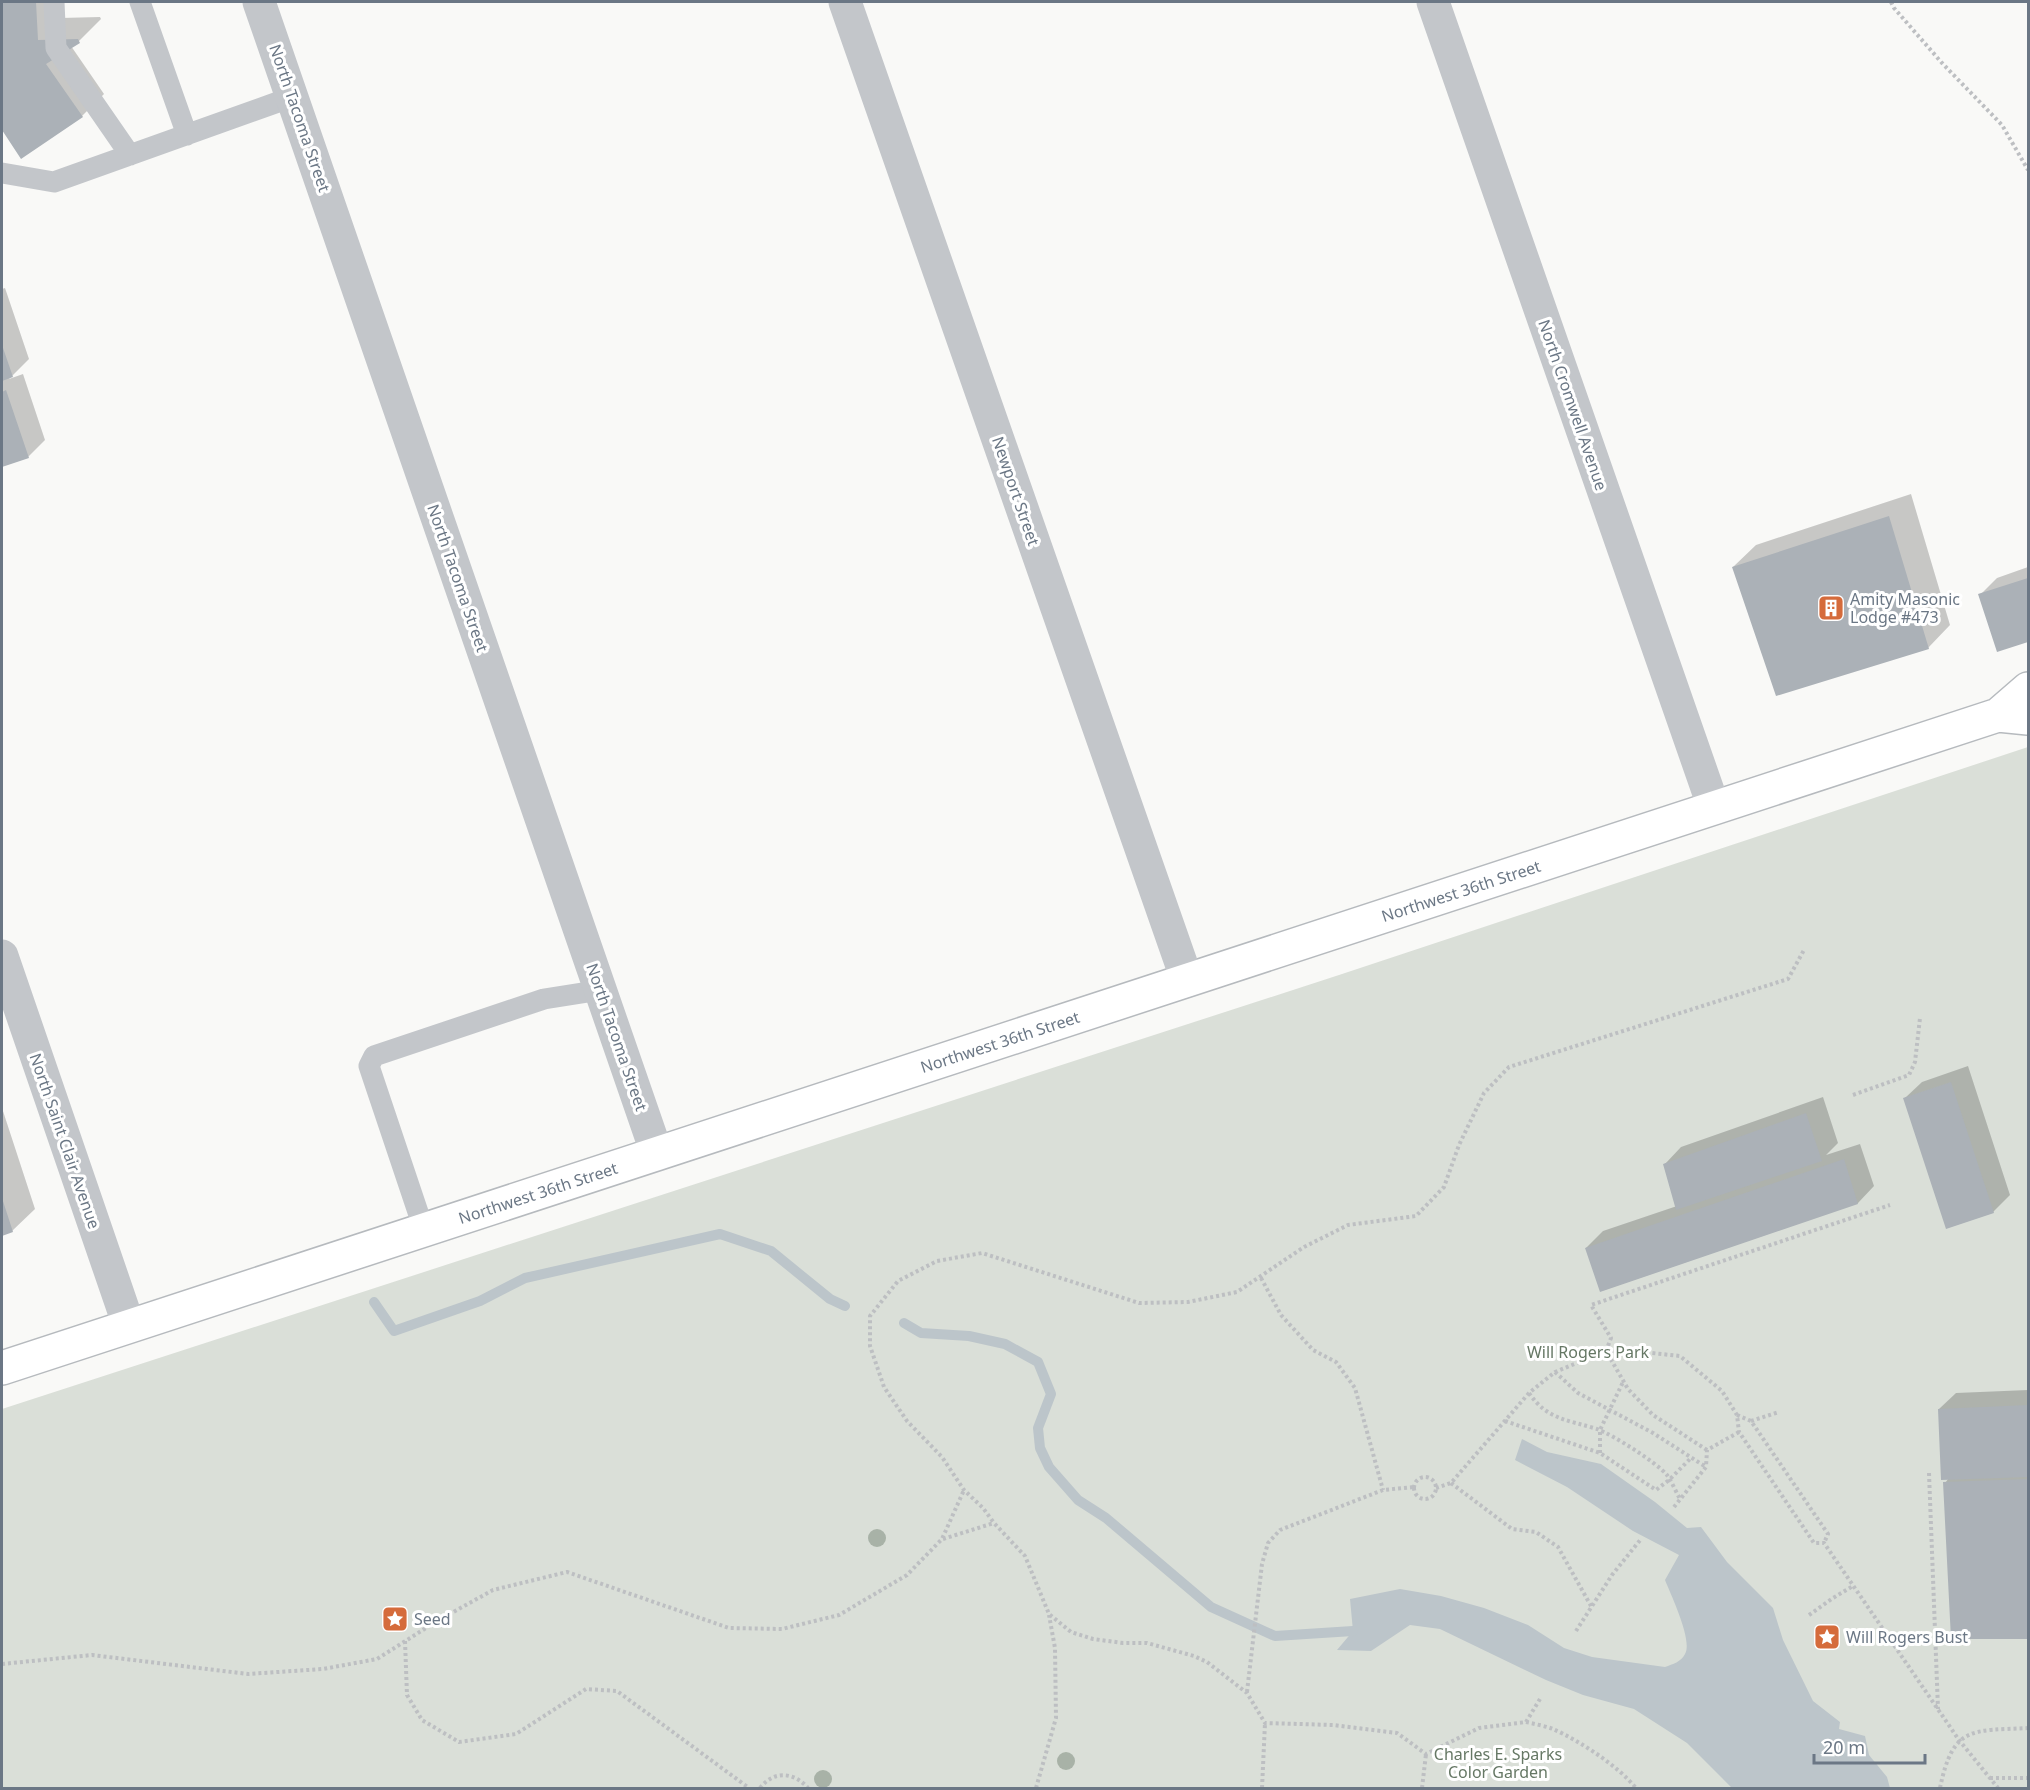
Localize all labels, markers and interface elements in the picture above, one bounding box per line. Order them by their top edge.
street label: North Tacoma Street [264,41,336,195]
street label: North Cromwell Avenue [1533,317,1613,493]
street label: Newport Street [987,433,1045,549]
street label: North Tacoma Street [422,501,494,655]
place label: Amity Masonic Lodge #473 [1850,588,1960,628]
building icon: Amity Masonic Lodge #473 [1816,593,1846,623]
street label: Northwest 36th Street [1379,855,1544,927]
street label: North Tacoma Street [581,960,653,1114]
street label: Northwest 36th Street [918,1006,1083,1078]
street label: North Saint Clair Avenue [25,1050,105,1232]
street label: Northwest 36th Street [456,1157,621,1229]
park label: Will Rogers Park [1527,1341,1650,1363]
place icon: Seed [380,1604,410,1634]
place label: Seed [414,1608,451,1630]
place icon: Will Rogers Bust [1812,1622,1842,1652]
place label: Will Rogers Bust [1846,1626,1968,1648]
scale bar [1814,1727,1925,1765]
text: 20 m [1823,1735,1865,1759]
park label: Charles E. Sparks Color Garden [1434,1743,1562,1783]

